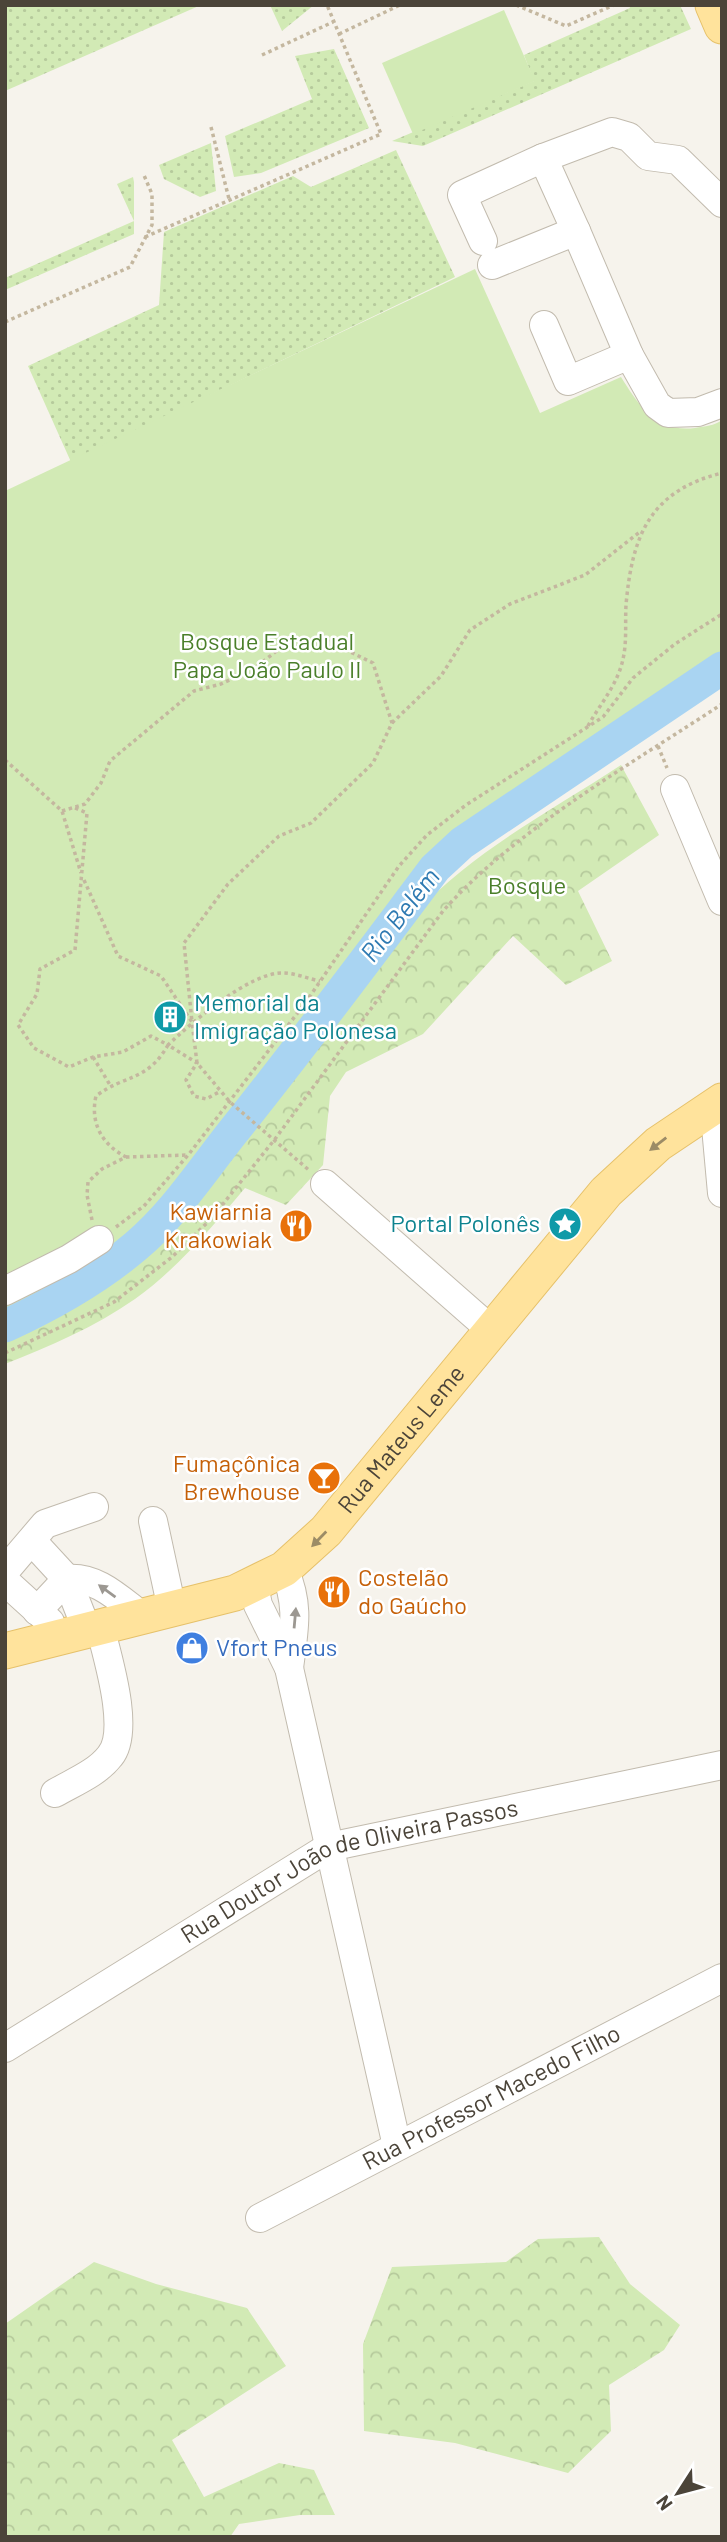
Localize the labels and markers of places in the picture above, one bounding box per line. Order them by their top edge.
place label: Memorial da Imigração Polonesa [194,987,397,1044]
building icon: Memorial da Imigração Polonesa [151,998,189,1036]
place label: Kawiarnia Krakowiak [165,1196,272,1253]
place icon: Portal Polonês [546,1205,584,1243]
restaurant icon: Kawiarnia Krakowiak [277,1207,315,1245]
place label: Portal Polonês [390,1208,540,1237]
place label: Fumaçônica Brewhouse [173,1448,300,1505]
bar icon: Fumaçônica Brewhouse [305,1459,343,1497]
place label: Costelão do Gaúcho [358,1562,467,1619]
restaurant icon: Costelão do Gaúcho [315,1573,353,1611]
shop icon: Vfort Pneus [173,1629,211,1667]
place label: Vfort Pneus [216,1632,337,1661]

